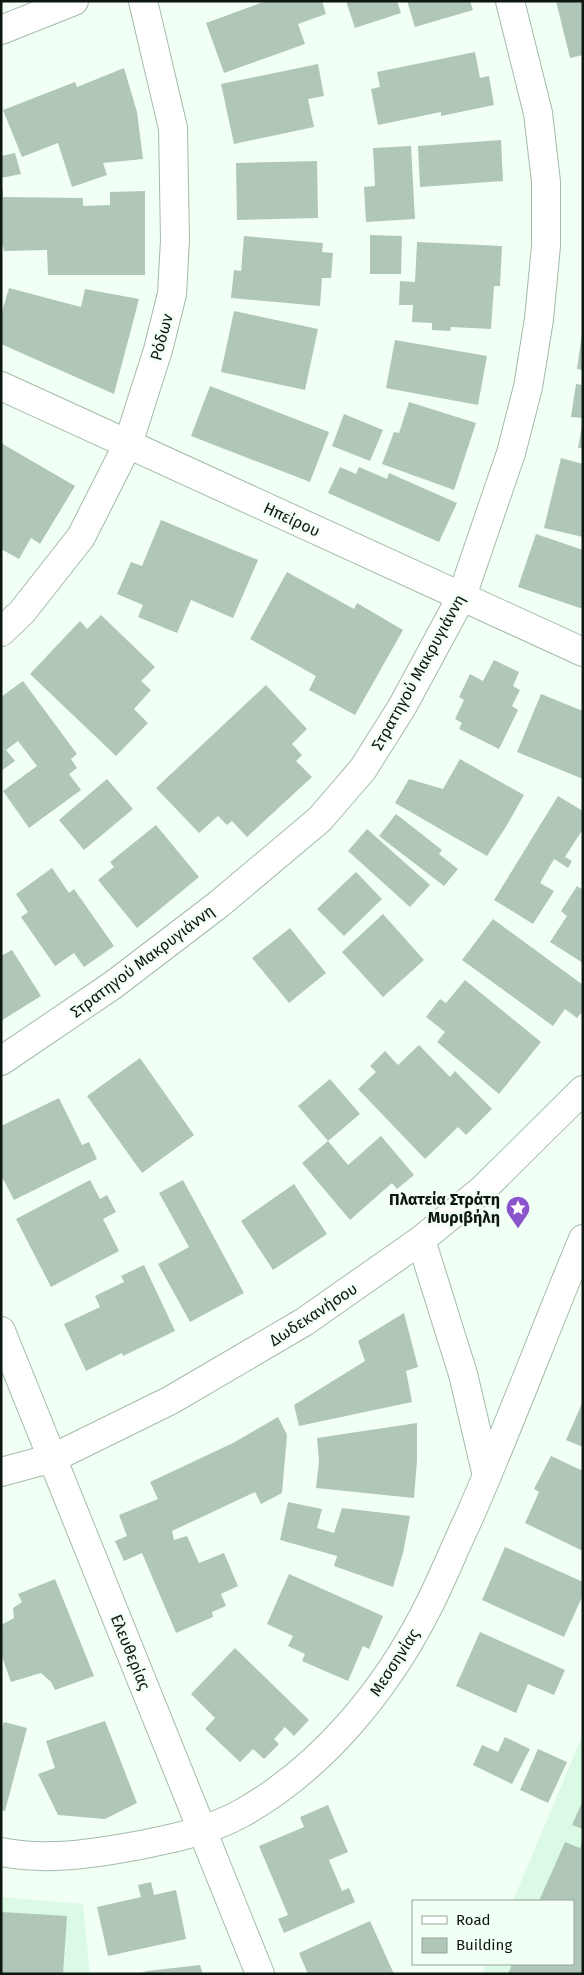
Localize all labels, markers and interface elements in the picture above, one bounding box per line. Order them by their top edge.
street label: Ρόδων [146,311,177,363]
street label: Ηπείρου [261,498,323,541]
street label: Στρατηγού Μακρυγιάννη [368,591,469,753]
street label: Στρατηγού Μακρυγιάννη [67,901,218,1022]
place label: Πλατεία Στράτη Μυριβήλη [389,1190,500,1227]
place icon: Πλατεία Στράτη Μυριβήλη [505,1195,531,1229]
street label: Δωδεκανήσου [266,1279,361,1350]
street label: Ελευθερίας [107,1612,155,1693]
street label: Μεσσηνίας [366,1625,424,1700]
legend [412,1900,574,1965]
text: Road [456,1911,491,1929]
text: Building [456,1936,512,1954]

